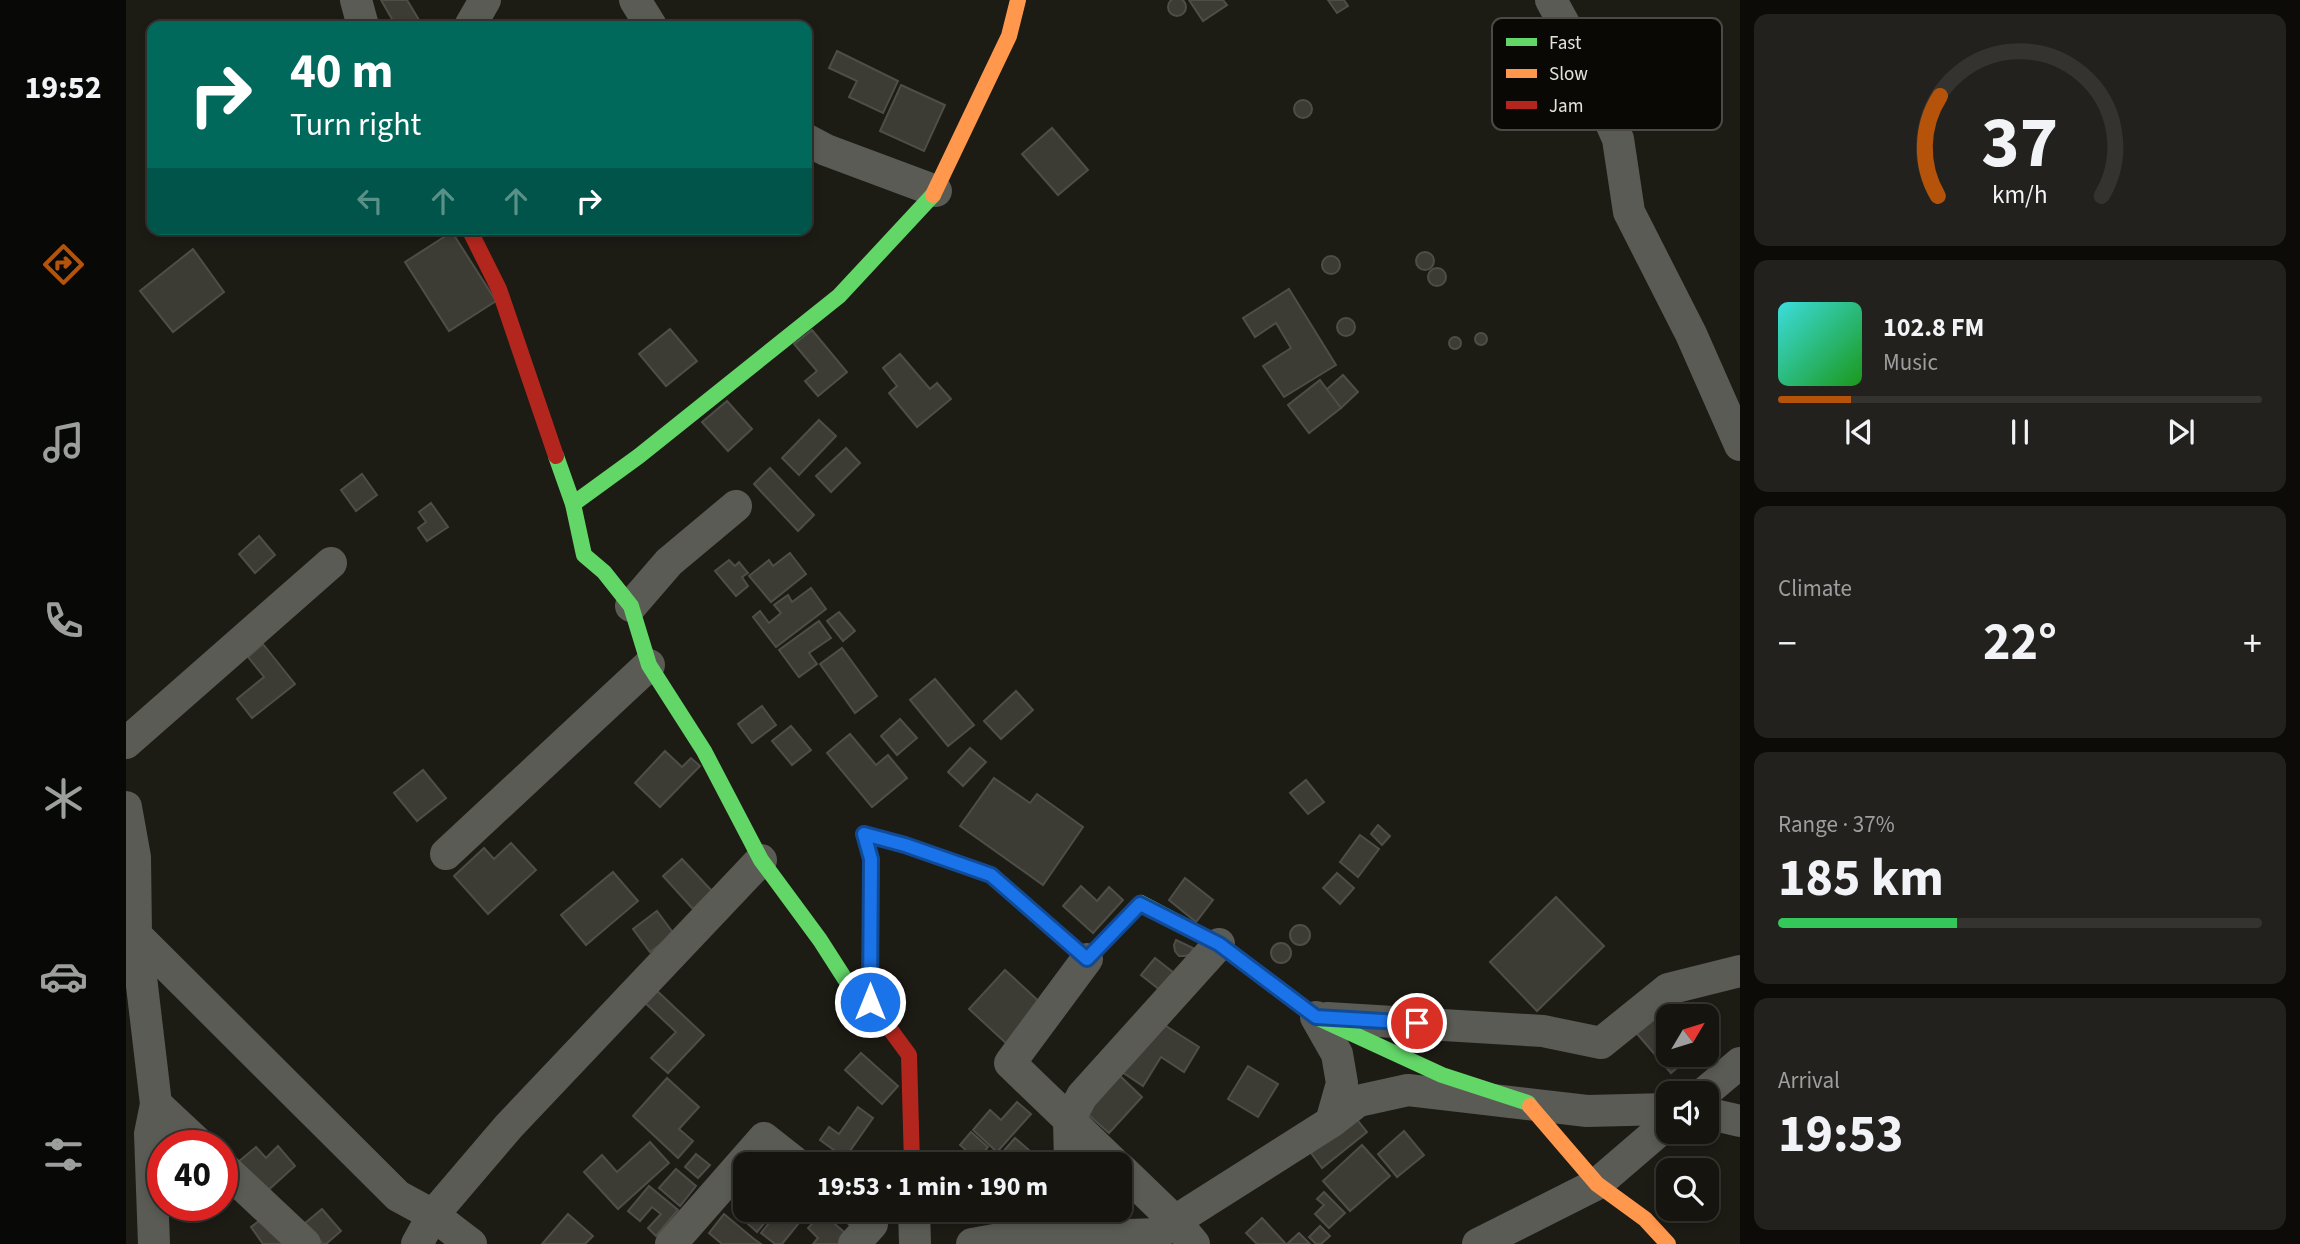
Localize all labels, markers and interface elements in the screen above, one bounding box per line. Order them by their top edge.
legend [1492,18,1722,130]
text: Fast [1549,30,1582,57]
text: 40 m [290,37,394,107]
icon: right [175,49,266,140]
text: Slow [1549,61,1588,88]
text: 19:52 [24,65,102,111]
text: 37 [1982,91,2058,195]
text: Jam [1549,93,1583,120]
text: Turn right [290,102,421,148]
text: km/h [1992,177,2048,213]
icon: left [351,182,389,220]
icon: ahead [424,182,462,220]
icon: ahead [497,182,535,220]
icon: right [570,182,608,220]
icon: directions [39,240,88,289]
text: 102.8 FM [1883,309,1984,346]
text: Music [1883,346,1938,379]
icon: previous [1840,413,1878,451]
icon: pause [2001,413,2039,451]
icon: next [2162,413,2200,451]
icon: music [39,418,88,467]
text: Climate [1778,572,1852,605]
icon: phone [39,596,88,645]
text: 22° [1983,606,2057,680]
text: − [1778,617,1797,671]
text: + [2243,617,2262,671]
icon: climate [39,774,88,823]
text: Range · 37% [1778,808,1895,841]
text: 185 km [1778,842,1944,916]
icon: car [39,952,88,1001]
position arrow [833,965,907,1039]
pin [1387,993,1447,1053]
icon: arrive [1398,1004,1436,1042]
north arrow [1656,1004,1718,1068]
map controls [1656,1004,1719,1221]
text: Arrival [1778,1064,1840,1097]
button: sound [1656,1081,1719,1144]
text: 19:53 [1778,1098,1903,1172]
icon: filters [39,1130,88,1179]
speed limit sign: 40 [147,1130,238,1221]
button: search [1656,1158,1719,1221]
text: 19:53 · 1 min · 190 m [817,1168,1048,1205]

